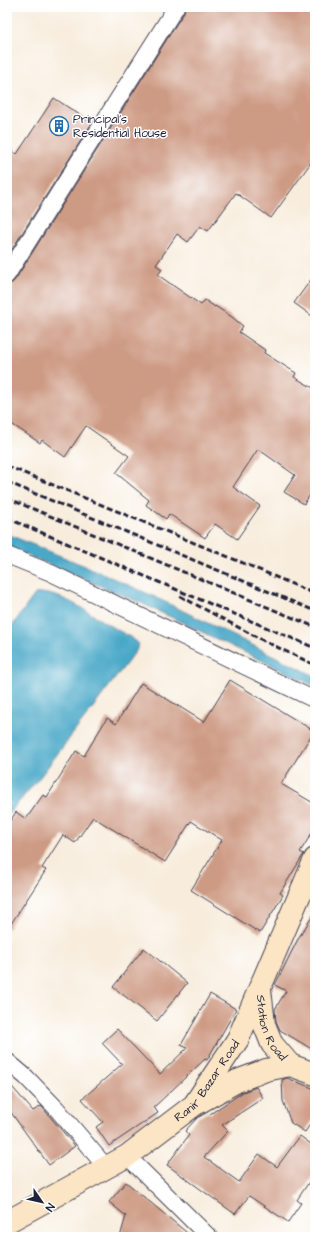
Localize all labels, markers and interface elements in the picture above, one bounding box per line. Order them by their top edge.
place label: Principal's Residential House [73,111,167,142]
building icon: Principal's Residential House [48,115,70,137]
street label: Station Road [252,994,291,1064]
street label: Ranir Bazar Road [171,1036,244,1126]
north arrow [22,1182,62,1222]
text: N [42,1200,58,1214]

